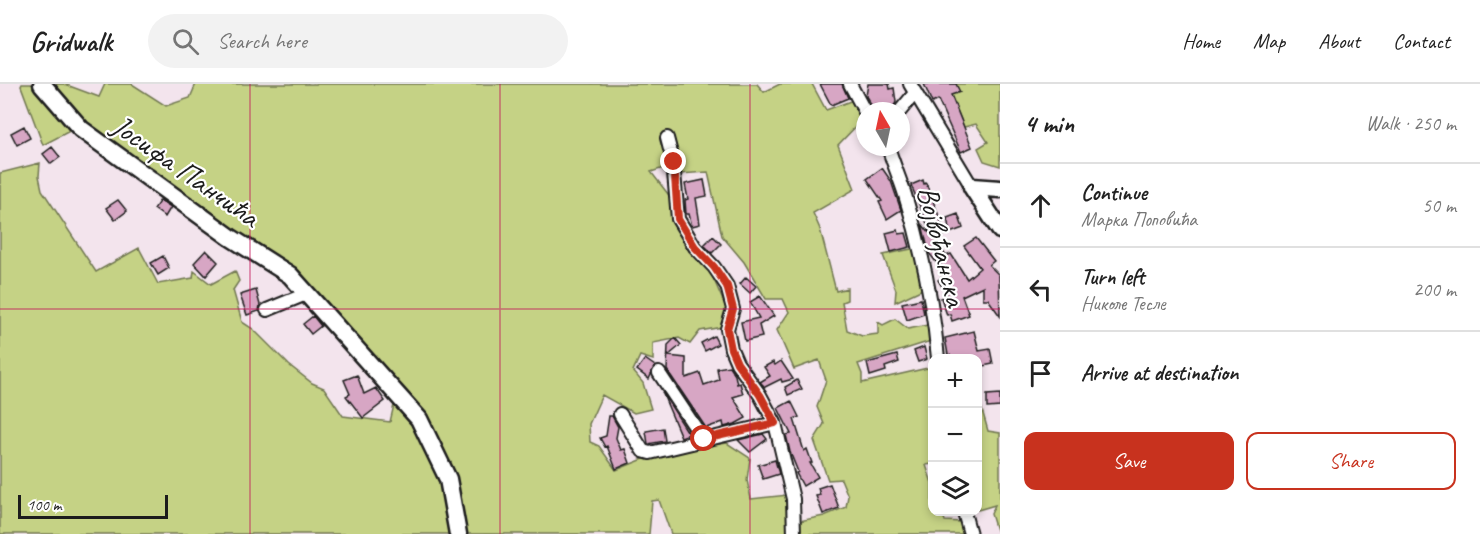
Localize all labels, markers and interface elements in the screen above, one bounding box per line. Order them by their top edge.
search box [148,14,568,68]
text: Gridwalk [30,24,112,59]
icon: search [169,25,202,58]
text: Search here [217,27,307,55]
text: Home [1182,28,1220,54]
text: Map [1253,28,1285,54]
text: About [1318,28,1360,54]
text: Contact [1393,28,1450,54]
north arrow [856,102,910,156]
street label: Јосифа Панчића [103,105,269,237]
text: 4 min [1024,107,1074,140]
text: Walk · 250 m [1366,111,1456,136]
route end [660,148,686,174]
text: Continue [1081,179,1147,207]
street label: Војвођанска [909,182,976,312]
icon: ahead [1024,189,1057,222]
text: 50 m [1422,193,1456,218]
text: Марка Поповића [1081,207,1197,232]
text: Turn left [1081,263,1145,291]
icon: left [1024,273,1057,306]
text: 200 m [1413,277,1456,302]
text: Николе Тесле [1081,291,1166,316]
map controls [928,354,982,516]
button: + [928,354,982,408]
icon: arrive [1024,357,1057,390]
text: Arrive at destination [1081,359,1238,387]
button: − [928,408,982,462]
route start [690,425,716,451]
button: Save [1024,432,1234,490]
button: Share [1246,432,1456,490]
button: layers [928,462,982,516]
scale bar [18,492,168,520]
text: 100 m [27,495,61,515]

